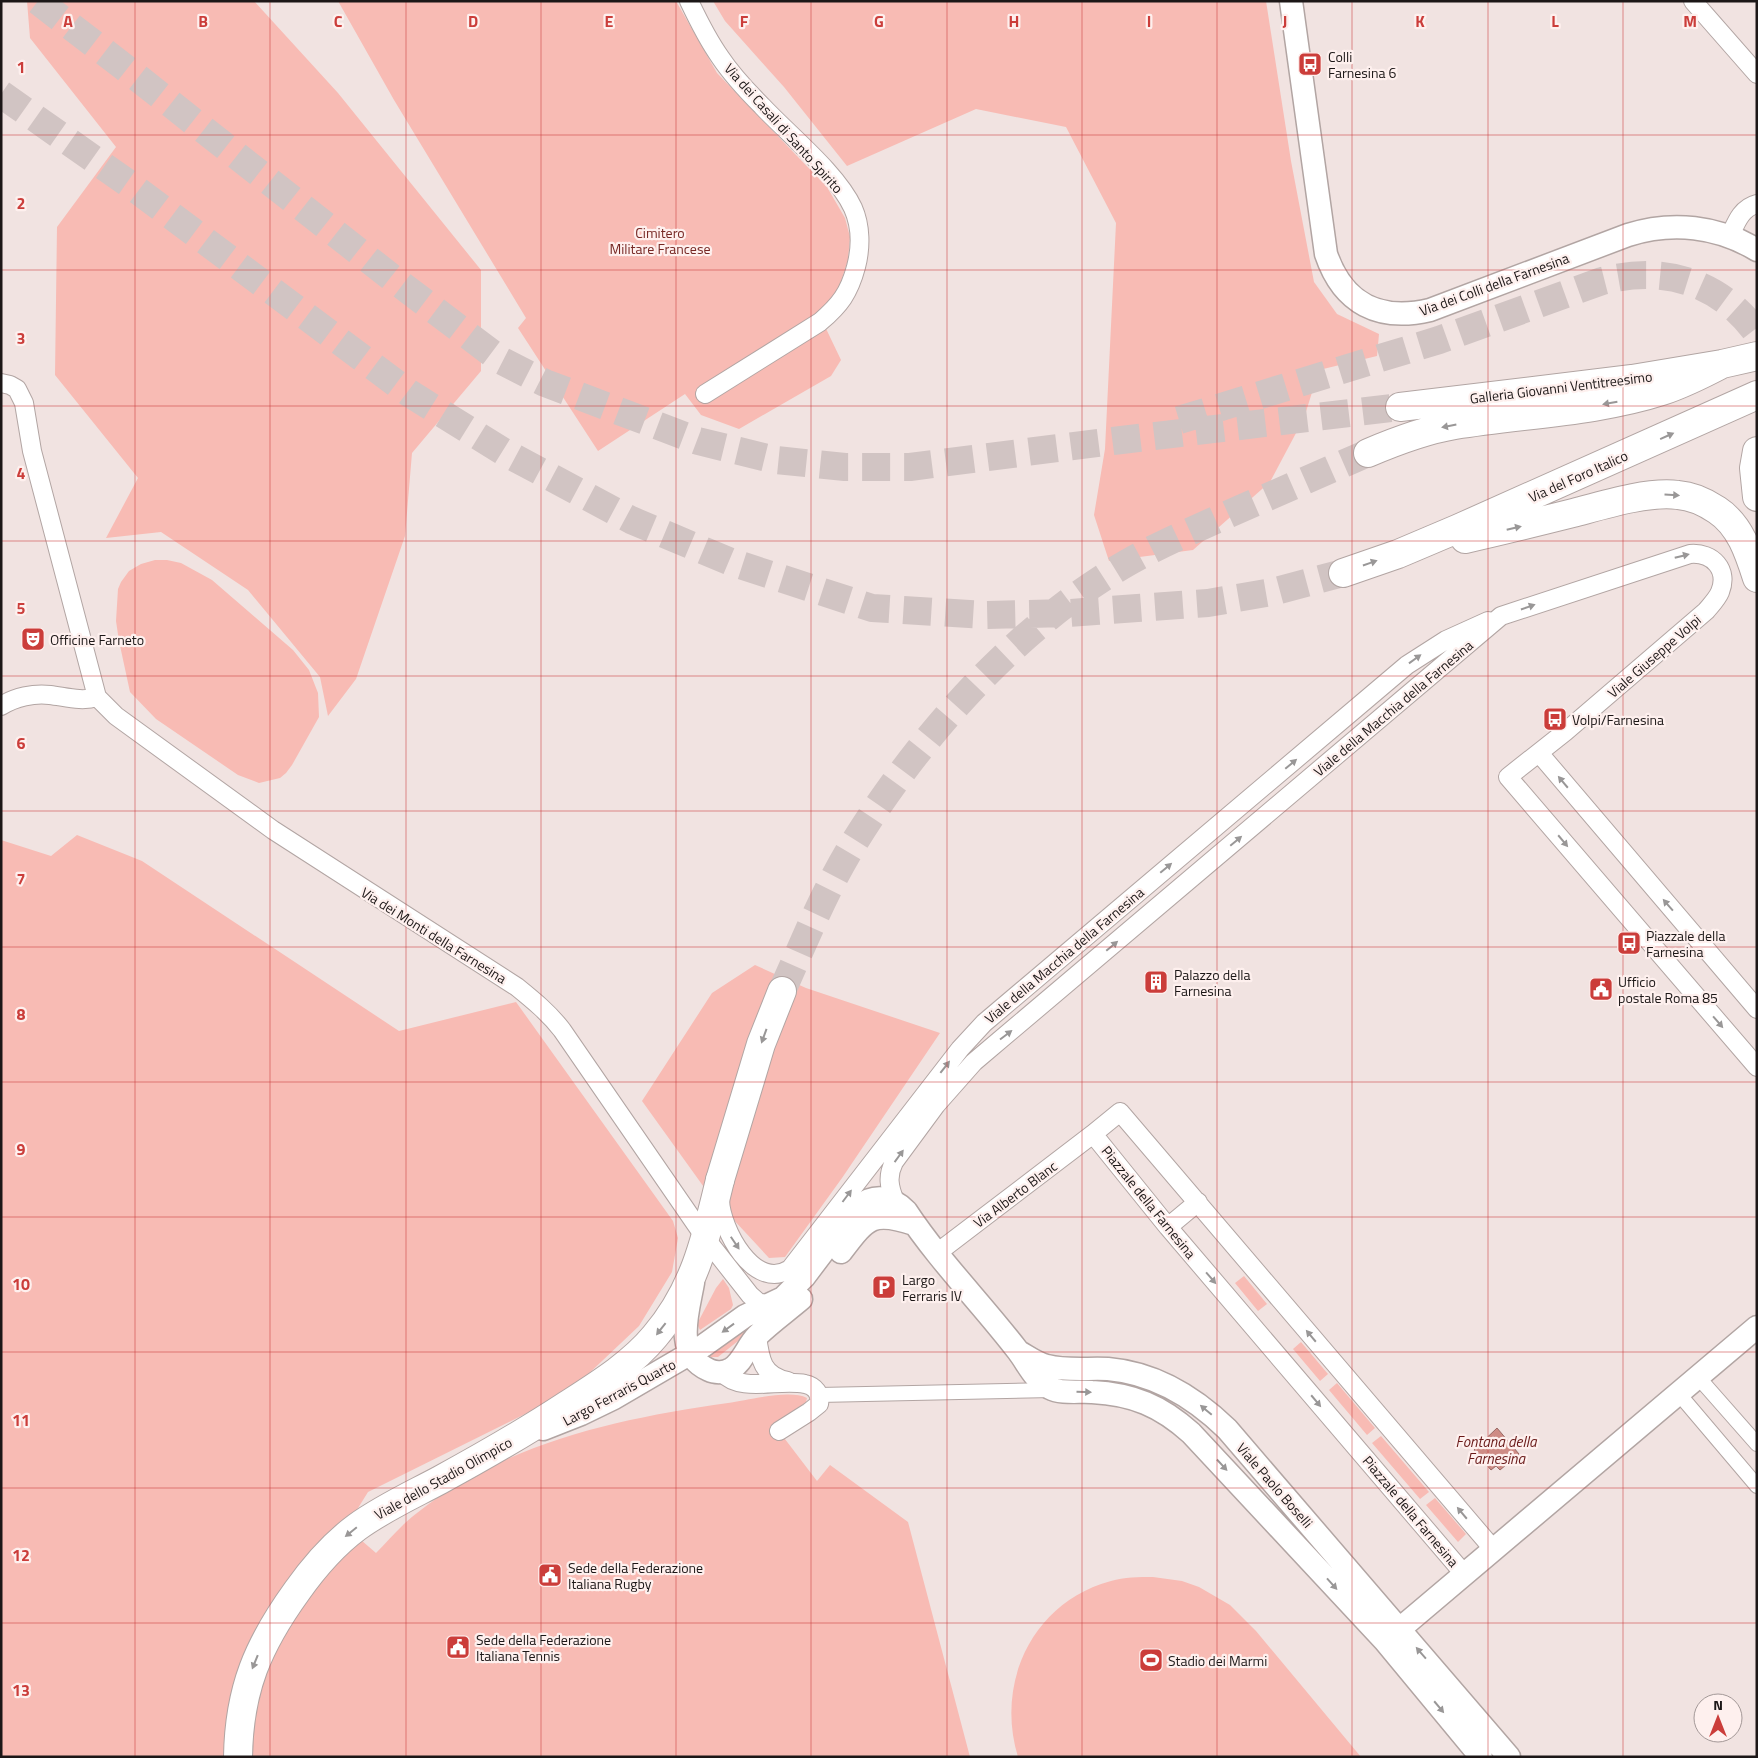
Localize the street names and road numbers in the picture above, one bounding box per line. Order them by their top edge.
street label: Via dei Casali di Santo Spirito [720,58,848,198]
street label: Via dei Colli della Farnesina [1416,247,1572,321]
street label: Galleria Giovanni Ventitreesimo [1469,365,1653,409]
street label: Via del Foro Italico [1525,445,1631,507]
street label: Viale Giuseppe Volpi [1603,609,1705,703]
street label: Viale della Macchia della Farnesina [1309,635,1477,781]
street label: Via dei Monti della Farnesina [357,882,511,988]
street label: Viale della Macchia della Farnesina [980,882,1148,1028]
street label: Piazzale della Farnesina [1097,1141,1201,1263]
street label: Via Alberto Blanc [969,1156,1061,1232]
street label: Largo Ferraris Quarto [559,1353,679,1431]
street label: Viale dello Stadio Olimpico [370,1431,516,1525]
street label: Viale Paolo Boselli [1232,1438,1318,1532]
street label: Piazzale della Farnesina [1358,1451,1464,1571]

